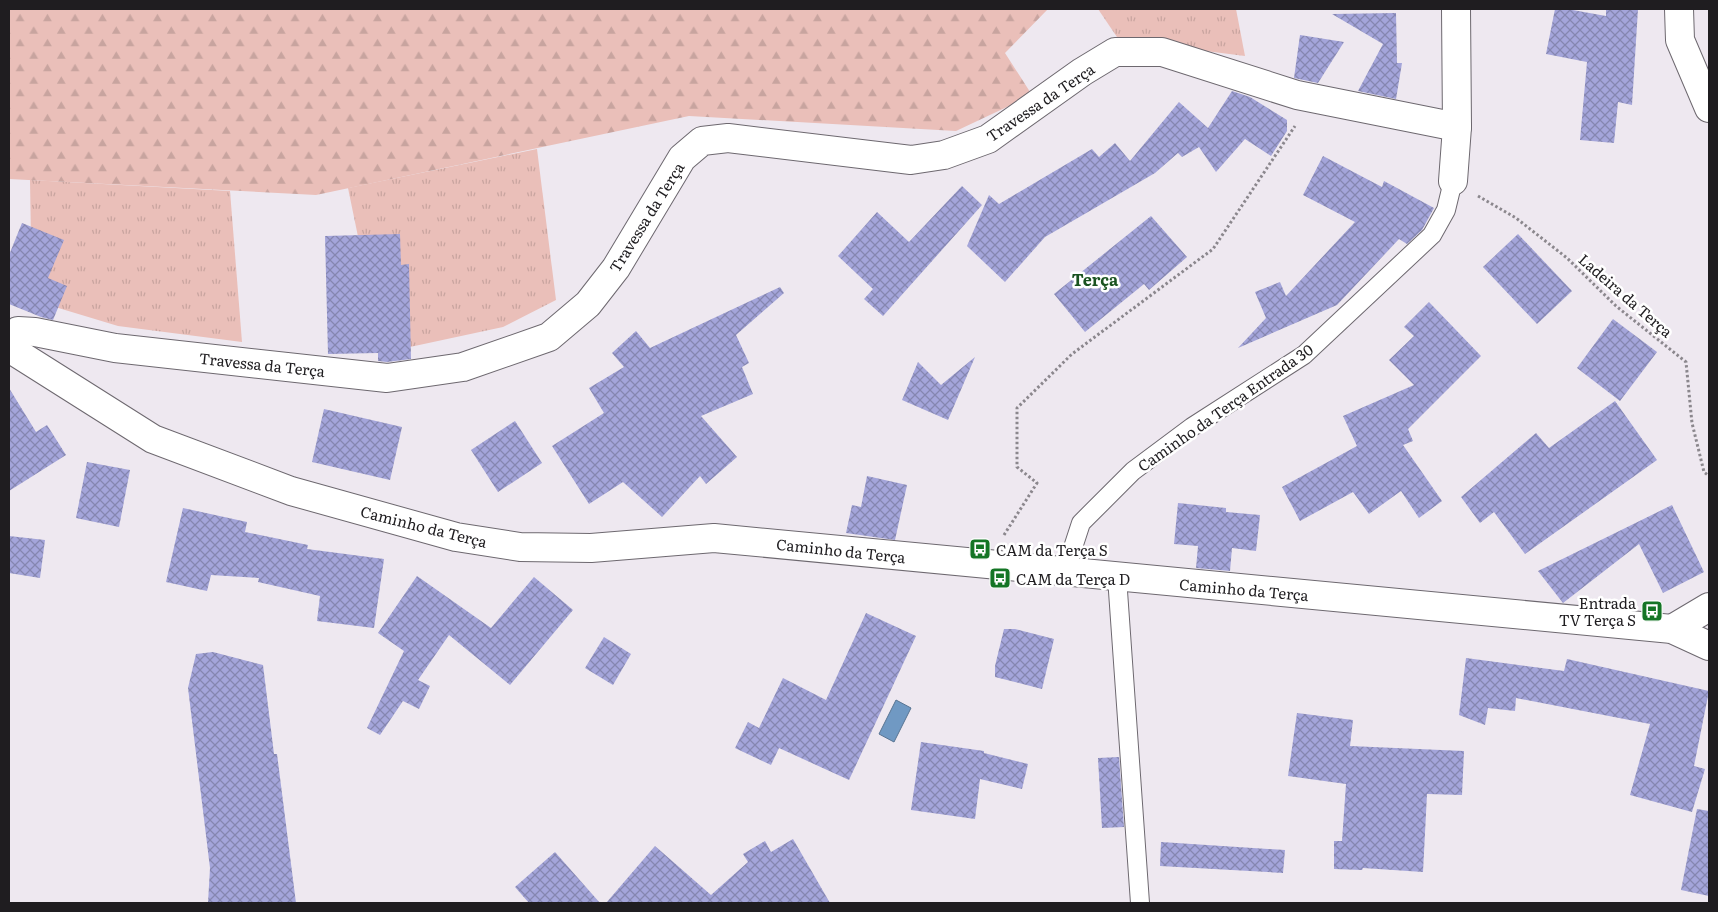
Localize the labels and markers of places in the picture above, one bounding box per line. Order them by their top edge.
bus stop icon: CAM da Terça S [968,537,992,561]
place label: CAM da Terça S [996,538,1108,561]
bus stop icon: CAM da Terça D [988,566,1012,590]
place label: CAM da Terça D [1016,567,1130,590]
place label: Entrada TV Terça S [1559,591,1637,631]
bus stop icon: Entrada TV Terça S [1640,599,1664,623]

